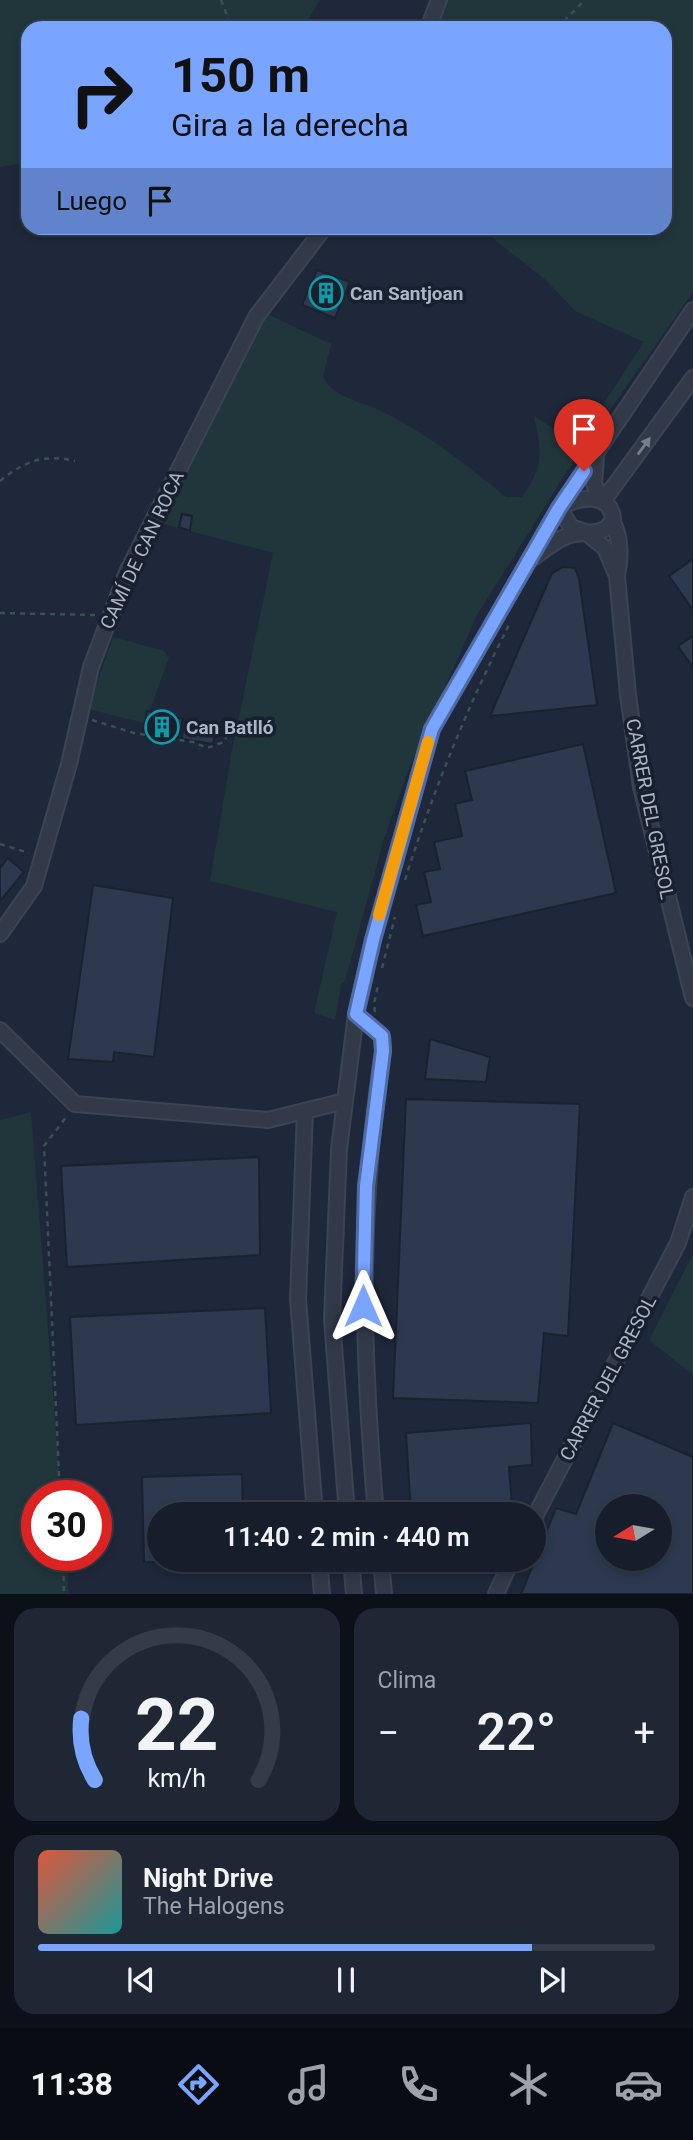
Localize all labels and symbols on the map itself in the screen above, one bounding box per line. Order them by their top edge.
building icon: Can Santjoan [307,274,345,312]
place label: Can Santjoan [350,282,463,305]
pin [554,399,614,471]
one-way arrow [636,437,650,455]
street label: CAMÍ DE CAN ROCA [95,467,189,633]
building icon: Can Batlló [143,708,181,746]
place label: Can Batlló [186,716,274,739]
street label: CARRER DEL GRESOL [621,717,679,901]
position arrow [326,1269,400,1343]
street label: CARRER DEL GRESOL [555,1292,661,1464]
speed limit sign: 30 [21,1480,112,1571]
north arrow [595,1494,672,1572]

